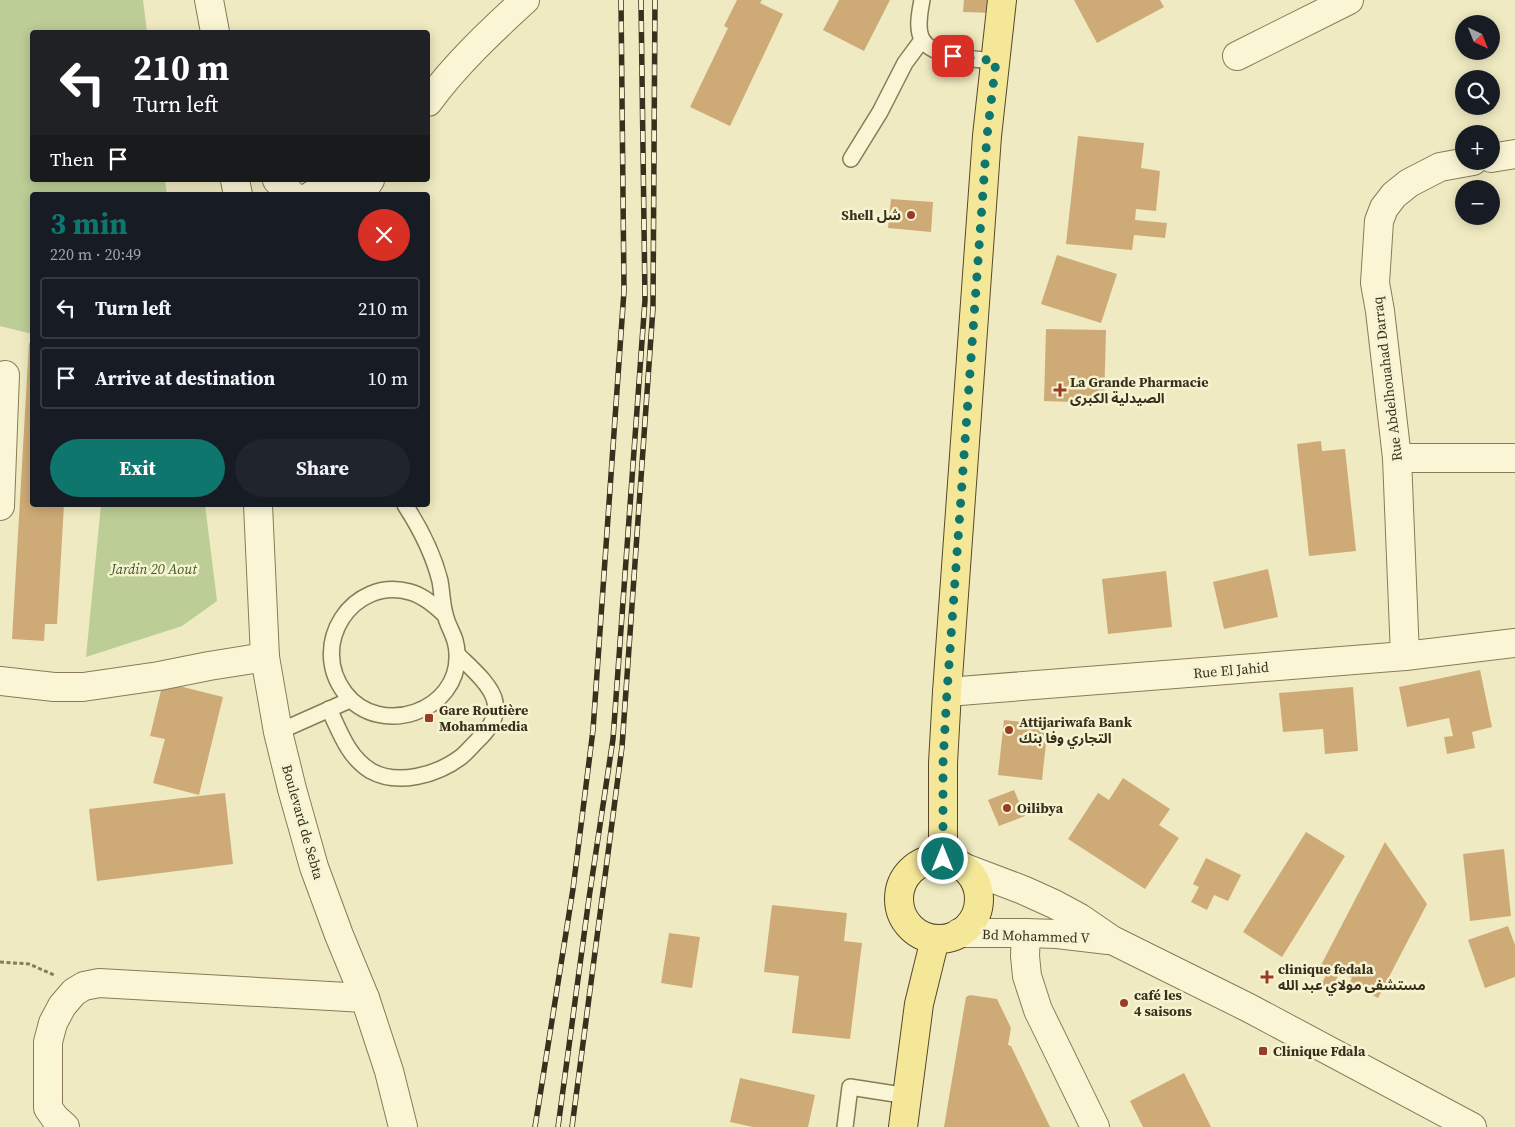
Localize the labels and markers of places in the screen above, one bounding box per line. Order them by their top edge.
pin [932,35,974,77]
place label: Shell شل [841,205,901,225]
marker: Shell شل [905,209,917,221]
place label: La Grande Pharmacie الصيدلية الكبرى [1070,372,1209,408]
marker: La Grande Pharmacie الصيدلية الكبرى [1054,384,1066,396]
place label: Gare Routière Mohammedia [439,700,528,736]
marker: Gare Routière Mohammedia [423,712,435,724]
place label: Attijariwafa Bank التجاري وفا بنك [1019,712,1133,749]
marker: Attijariwafa Bank التجاري وفا بنك [1003,724,1015,736]
place label: Oilibya [1017,798,1064,818]
marker: Oilibya [1001,802,1013,814]
place label: clinique fedala مستشفى مولاي عبد الله [1278,959,1426,996]
marker: clinique fedala مستشفى مولاي عبد الله [1260,970,1274,984]
place label: café les 4 saisons [1134,985,1193,1021]
marker: café les 4 saisons [1118,997,1130,1009]
place label: Clinique Fdala [1273,1041,1366,1061]
marker: Clinique Fdala [1257,1045,1269,1057]

